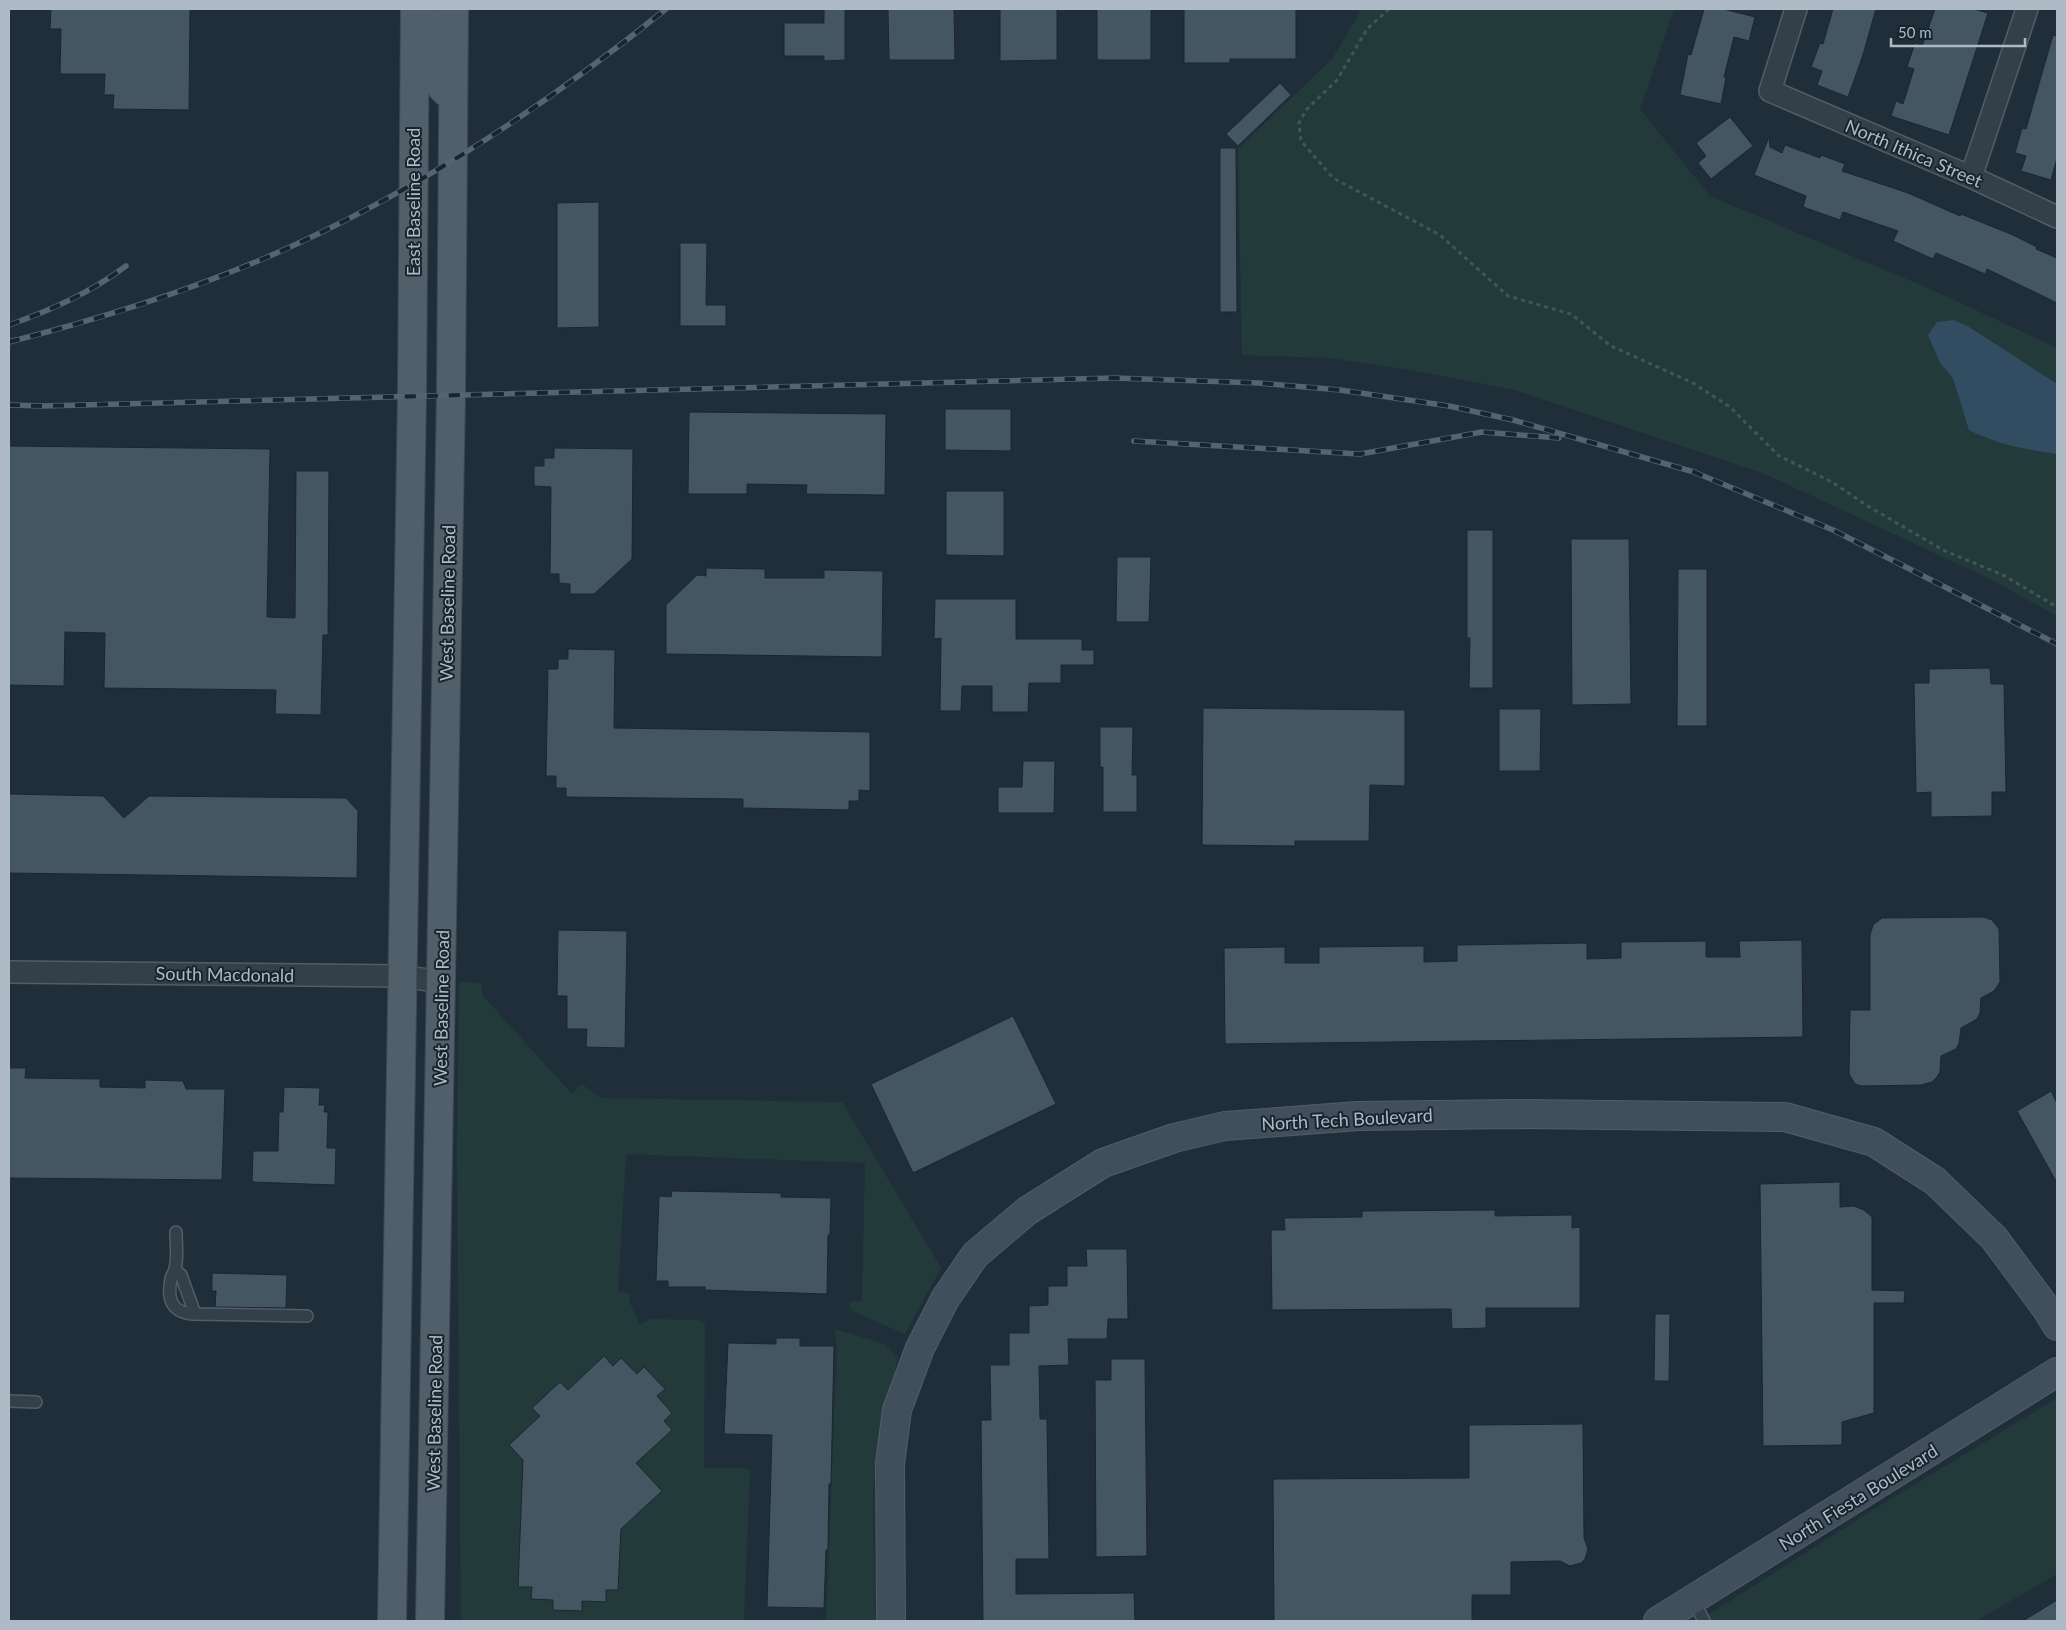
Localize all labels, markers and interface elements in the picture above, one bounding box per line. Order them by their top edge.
scale bar [1891,15,2025,47]
text: 50 m [1898,23,1932,41]
street label: North Ithica Street [1842,114,1986,192]
street label: East Baseline Road [402,128,424,276]
street label: West Baseline Road [435,525,459,681]
street label: West Baseline Road [429,930,453,1086]
street label: South Macdonald [156,962,294,986]
street label: North Tech Boulevard [1261,1104,1433,1134]
street label: West Baseline Road [422,1335,446,1491]
street label: North Fiesta Boulevard [1775,1439,1941,1555]

